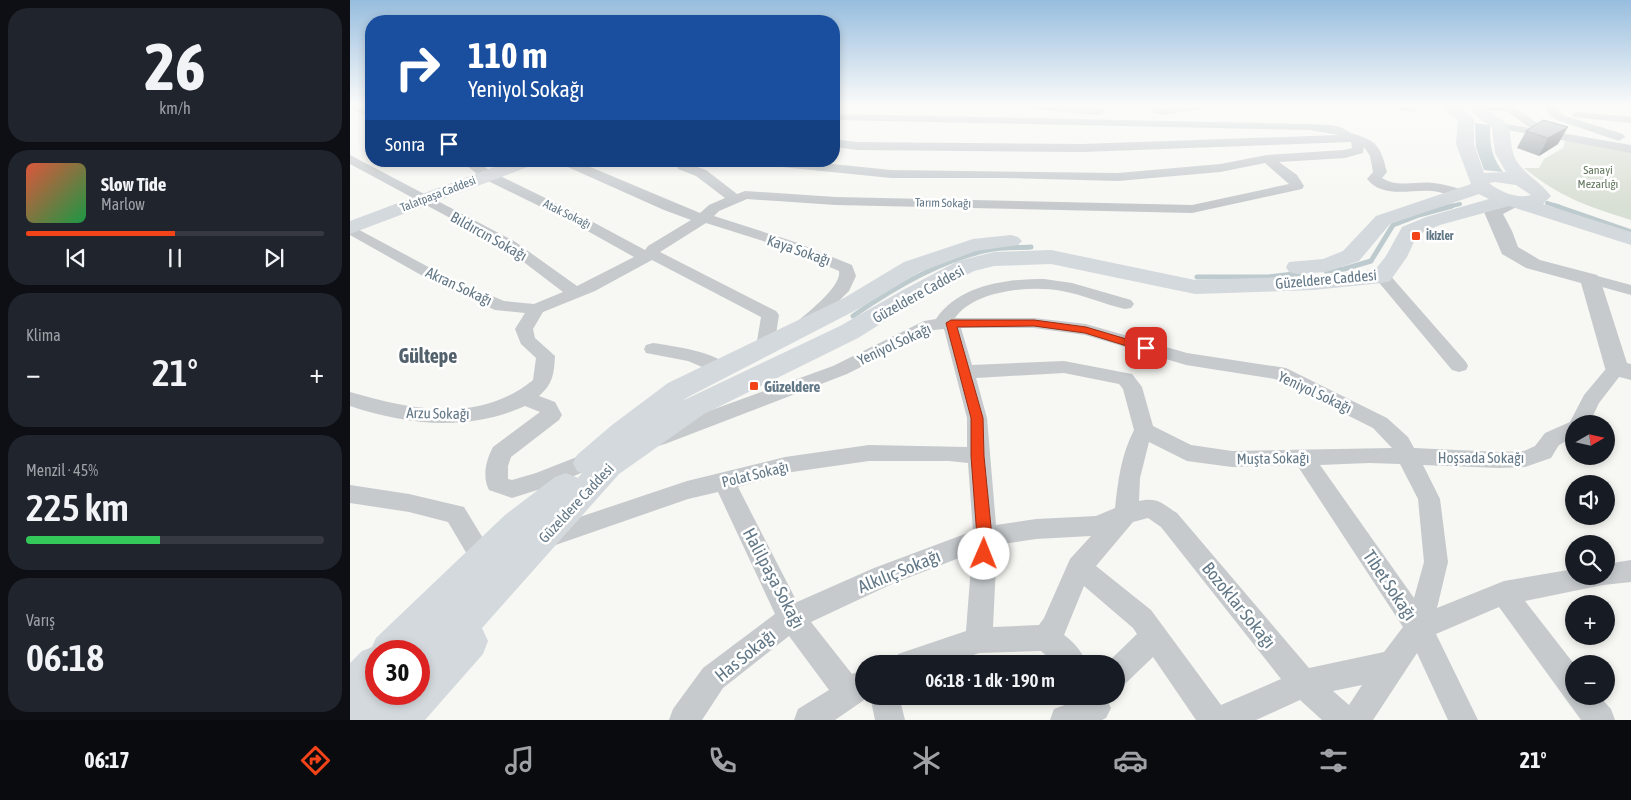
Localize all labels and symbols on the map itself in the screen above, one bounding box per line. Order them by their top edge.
park label: Sanayi Mezarlığı [1578,163,1618,191]
street label: Talatpaşa Caddesi [398,173,478,215]
street label: Atak Sokağı [541,196,593,232]
street label: Tarım Sokağı [915,196,971,210]
street label: Bıldırcın Sokağı [448,208,530,264]
place label: İkizler [1426,228,1454,243]
marker: İkizler [1410,230,1422,242]
street label: Kaya Sokağı [765,231,833,269]
street label: Güzeldere Caddesi [869,262,967,326]
street label: Akran Sokağı [423,263,495,309]
street label: Güzeldere Caddesi [1275,266,1377,292]
street label: Yeniyol Sokağı [854,320,934,368]
pin [1125,327,1167,369]
district label: Gültepe [399,344,457,367]
street label: Yeniyol Sokağı [1275,368,1355,416]
place label: Güzeldere [764,378,820,395]
marker: Güzeldere [748,380,760,392]
street label: Arzu Sokağı [406,404,470,422]
north arrow [1565,415,1615,465]
street label: Muşta Sokağı [1236,449,1310,467]
street label: Hoşsada Sokağı [1438,449,1524,466]
street label: Polat Sokağı [720,457,790,491]
street label: Güzeldere Caddesi [535,460,617,546]
street label: Halilpaşa Sokağı [739,524,809,632]
position arrow [957,527,1009,579]
street label: Alkılıç Sokağı [855,545,943,597]
street label: Tibet Sokağı [1359,546,1421,624]
street label: Bozoklar Sokağı [1198,558,1280,652]
street label: Has Sokağı [710,624,780,686]
speed limit sign: 30 [365,640,430,705]

